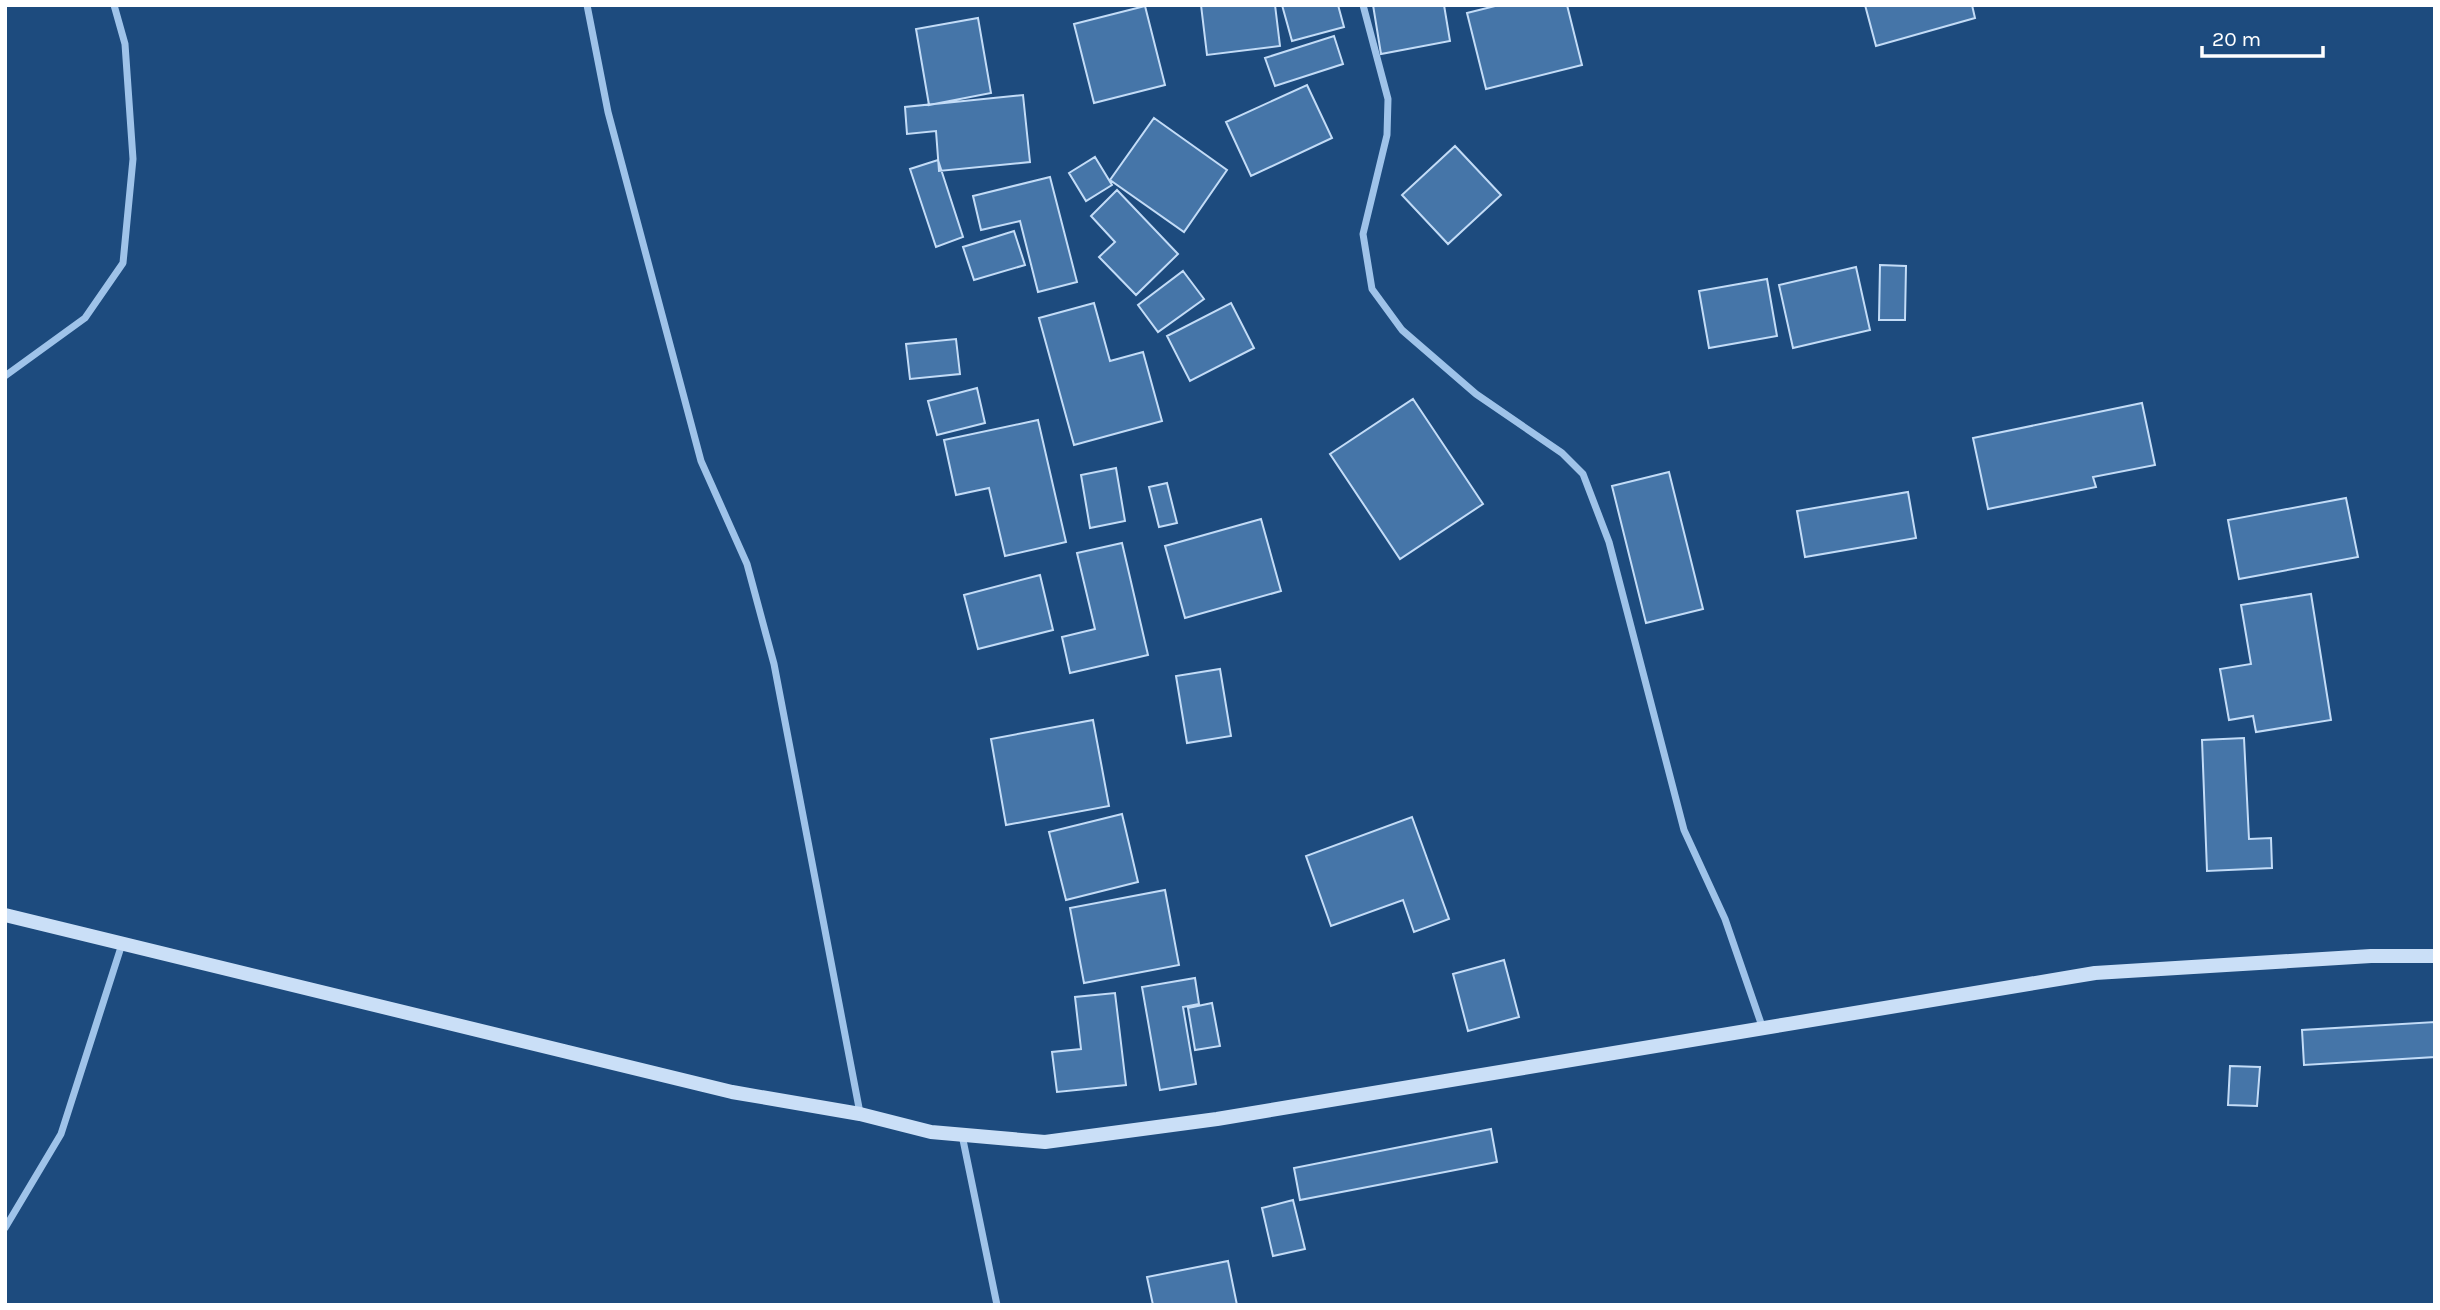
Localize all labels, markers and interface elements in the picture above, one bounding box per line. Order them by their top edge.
scale bar [2202,14,2323,58]
text: 20 m [2212,27,2261,51]

